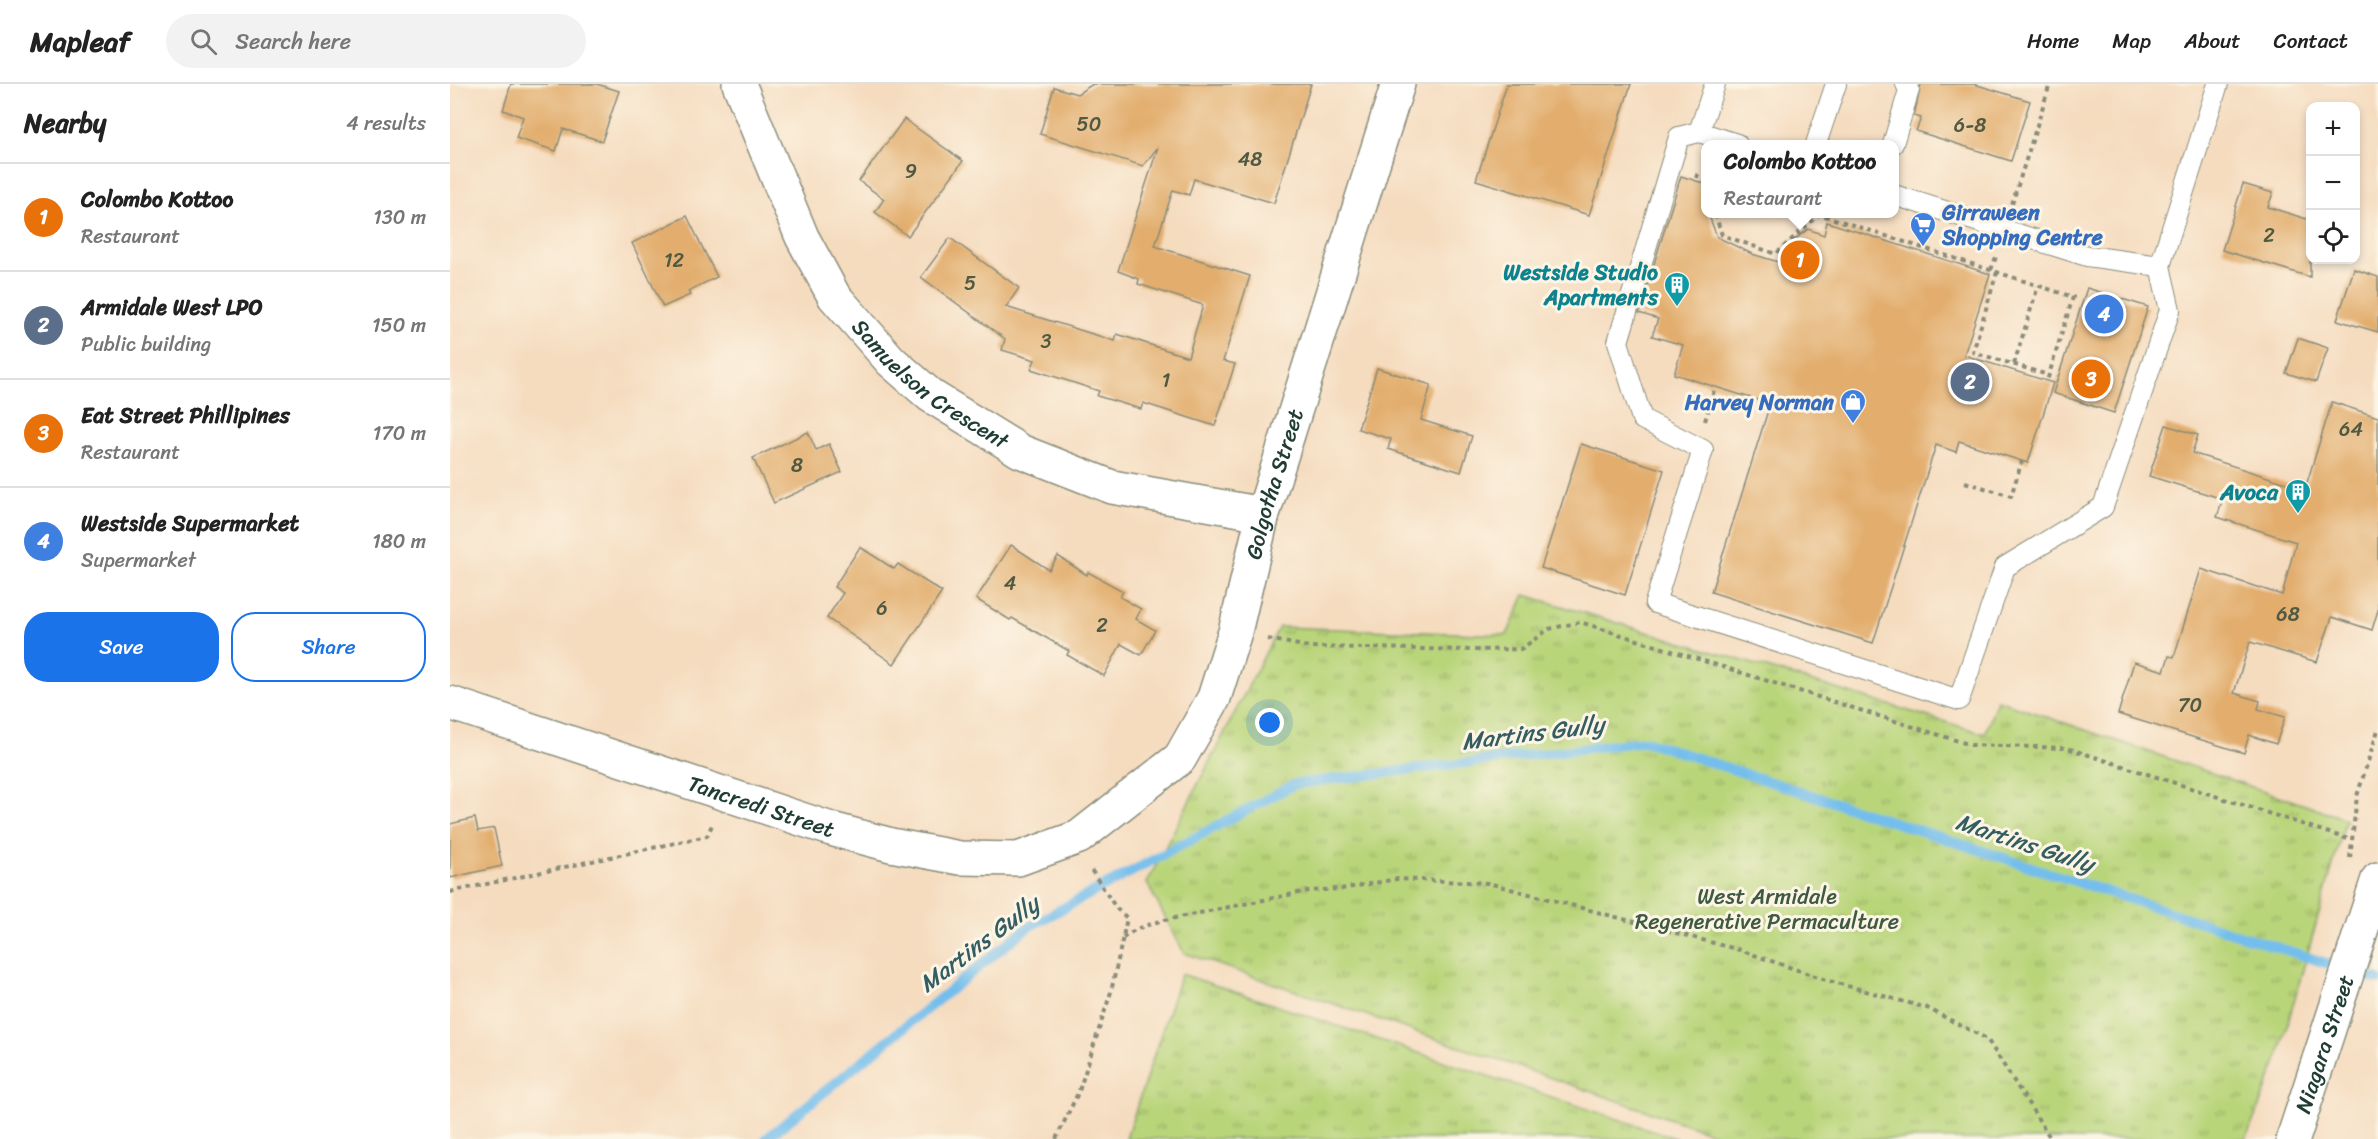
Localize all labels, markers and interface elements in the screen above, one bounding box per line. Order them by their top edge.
search box [166,14,586,68]
text: Mapleaf [30,17,130,66]
text: Search here [235,22,351,61]
text: Home [2027,22,2079,60]
text: Map [2112,22,2151,60]
text: About [2184,22,2241,60]
text: Contact [2274,22,2348,60]
icon: search [187,25,220,58]
text: Nearby [24,100,106,146]
map controls [2306,102,2360,264]
button: + [2306,102,2360,156]
text: 4 results [346,106,426,141]
house number: 50 [1077,107,1101,142]
house number: 6-8 [1954,108,1986,143]
popup [1701,140,1899,218]
house number: 48 [1238,142,1262,177]
text: Colombo Kottoo [1724,142,1876,181]
house number: 9 [905,154,917,189]
button: − [2306,156,2360,210]
text: Colombo Kottoo [81,180,233,219]
text: Restaurant [1724,181,1823,216]
place label: Girraween Shopping Centre [1941,193,2103,257]
text: 1 [39,200,48,235]
text: 130 m [373,200,426,235]
supermarket icon: Girraween Shopping Centre [1908,210,1938,248]
button: locate [2306,210,2360,264]
house number: 2 [2263,218,2275,253]
text: Restaurant [81,219,180,254]
pin: 1 [1780,238,1820,282]
house number: 12 [664,243,685,278]
place label: Westside Studio Apartments [1503,253,1659,317]
house number: 5 [964,266,976,301]
building icon: Westside Studio Apartments [1662,270,1692,308]
text: Armidale West LPO [81,288,263,327]
pin: 4 [2084,292,2124,336]
text: 2 [38,308,49,343]
text: 150 m [372,308,426,343]
street label: Samuelson Crescent [842,309,1017,460]
house number: 3 [1041,324,1052,359]
text: Public building [81,327,211,362]
pin: 3 [2072,356,2110,402]
pin: 2 [1950,360,1990,404]
house number: 1 [1162,363,1170,398]
place label: Harvey Norman [1684,383,1834,422]
shop icon: Harvey Norman [1838,387,1868,425]
text: Eat Street Phillipines [81,396,290,435]
street label: Golgotha Street [1234,403,1315,563]
house number: 64 [2339,412,2363,447]
text: 3 [38,416,49,451]
text: 170 m [373,416,426,451]
text: Restaurant [81,435,180,470]
house number: 8 [791,448,803,483]
place label: Avoca [2219,473,2279,512]
building icon: Avoca [2283,477,2313,515]
text: Westside Supermarket [81,504,299,543]
text: 4 [37,524,50,559]
text: 180 m [372,524,426,559]
text: Supermarket [81,543,196,578]
house number: 4 [1004,566,1016,601]
house number: 6 [876,591,888,626]
house number: 68 [2276,597,2300,632]
house number: 2 [1096,608,1108,643]
button: Save [24,612,219,682]
button: Share [231,612,426,682]
house number: 70 [2178,688,2202,723]
water label: Martins Gully [1460,703,1610,763]
your location [1255,708,1284,737]
street label: Tancredi Street [683,764,840,849]
water label: Martins Gully [1951,801,2103,886]
park label: West Armidale Regenerative Permaculture [1635,877,1899,941]
water label: Martins Gully [909,882,1052,1004]
street label: Niagara Street [2284,969,2366,1118]

